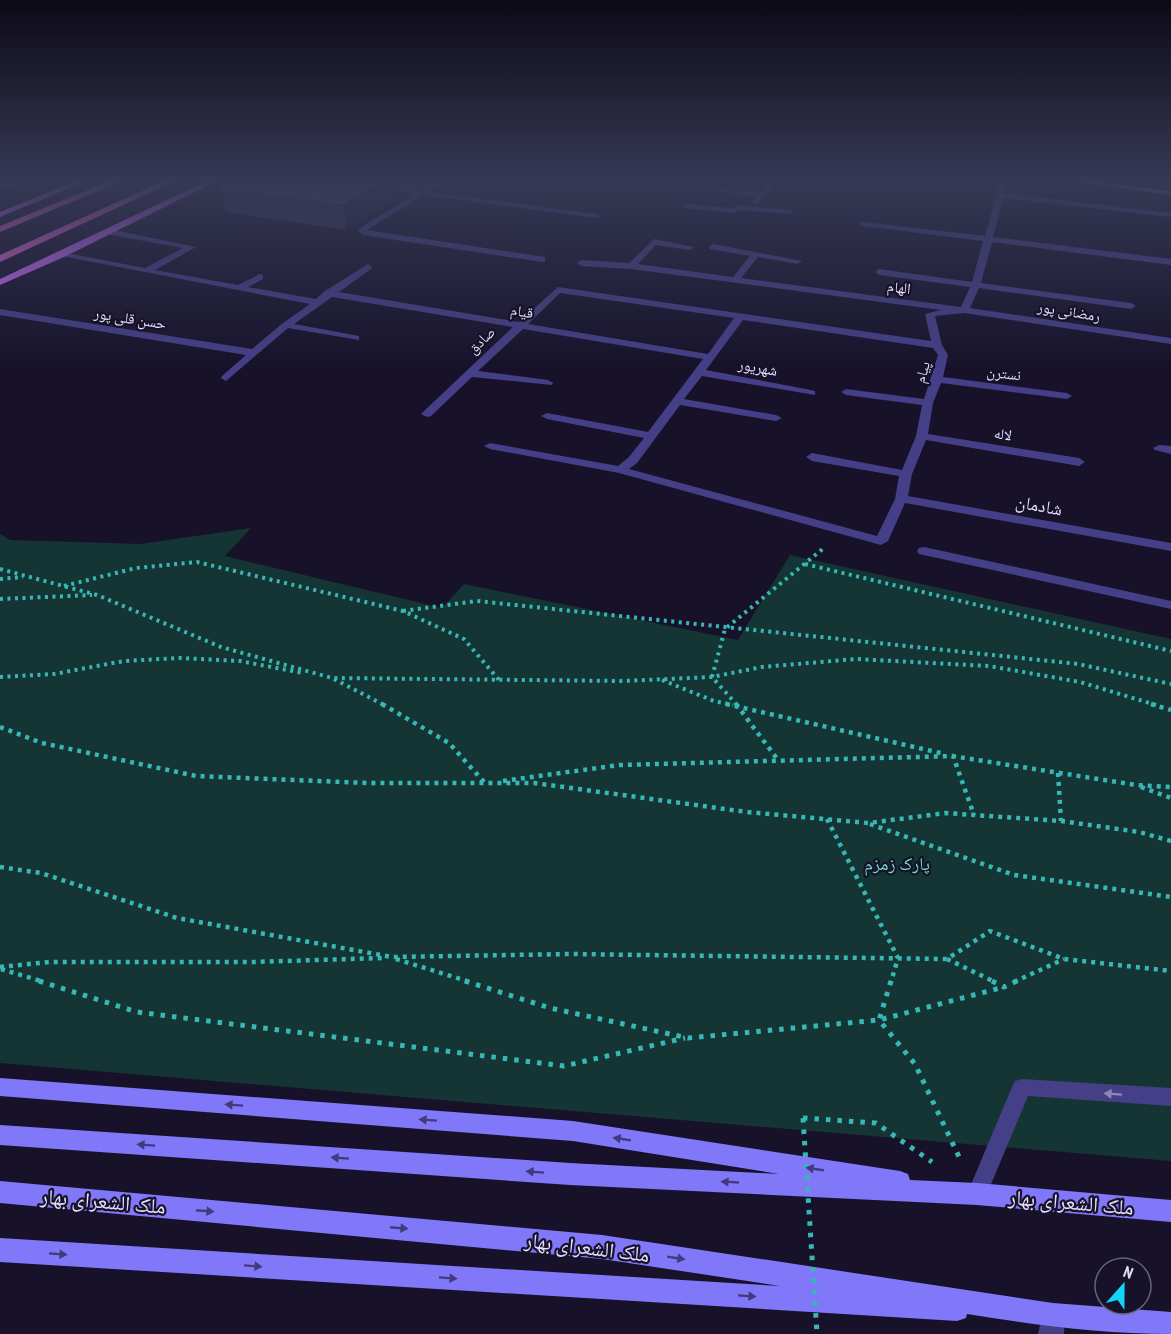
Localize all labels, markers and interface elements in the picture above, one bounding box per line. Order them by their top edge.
street label: الهام [886,276,912,299]
street label: رمضانی پور [1035,296,1102,326]
street label: قیام [509,300,535,323]
street label: حسن قلی پور [91,303,168,334]
street label: صادق [463,322,500,358]
street label: شهریور [736,354,779,380]
street label: پیام [910,359,935,385]
street label: نسترن [986,361,1022,386]
street label: لاله [993,423,1013,445]
street label: شادمان [1014,490,1064,520]
park label: پارک زمزم [864,852,930,876]
one-way arrow [1103,1089,1122,1098]
one-way arrow [225,1100,244,1110]
one-way arrow [419,1115,438,1125]
one-way arrow [613,1134,632,1143]
one-way arrow [136,1140,155,1150]
one-way arrow [331,1154,350,1163]
one-way arrow [806,1164,825,1173]
one-way arrow [525,1167,544,1176]
one-way arrow [720,1177,739,1186]
street label: ملک الشعرای بهار [38,1182,167,1220]
street label: ملک الشعرای بهار [1006,1183,1135,1221]
one-way arrow [195,1206,214,1215]
one-way arrow [389,1223,408,1233]
street label: ملک الشعرای بهار [522,1226,651,1268]
one-way arrow [49,1249,68,1258]
one-way arrow [667,1253,686,1262]
north arrow [1093,1256,1153,1316]
one-way arrow [244,1261,263,1270]
text: N [1121,1261,1136,1283]
one-way arrow [438,1273,457,1282]
one-way arrow [738,1292,757,1301]

